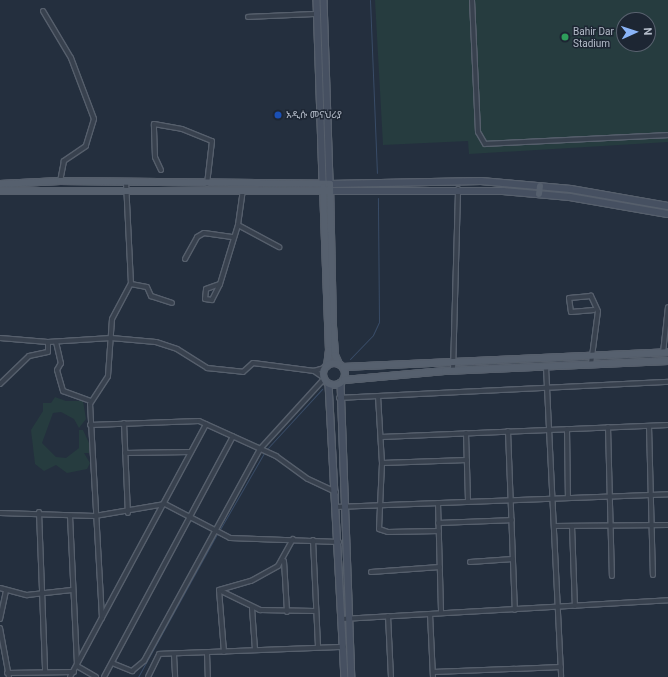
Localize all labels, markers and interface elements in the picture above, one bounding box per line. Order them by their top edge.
north arrow [616,12,656,52]
place label: Bahir Dar Stadium [573,25,614,48]
text: N [641,27,654,36]
marker: Bahir Dar Stadium [560,32,570,42]
place label: አዲሱ መናህሪያ [286,109,342,121]
marker: አዲሱ መናህሪያ [273,110,283,120]

